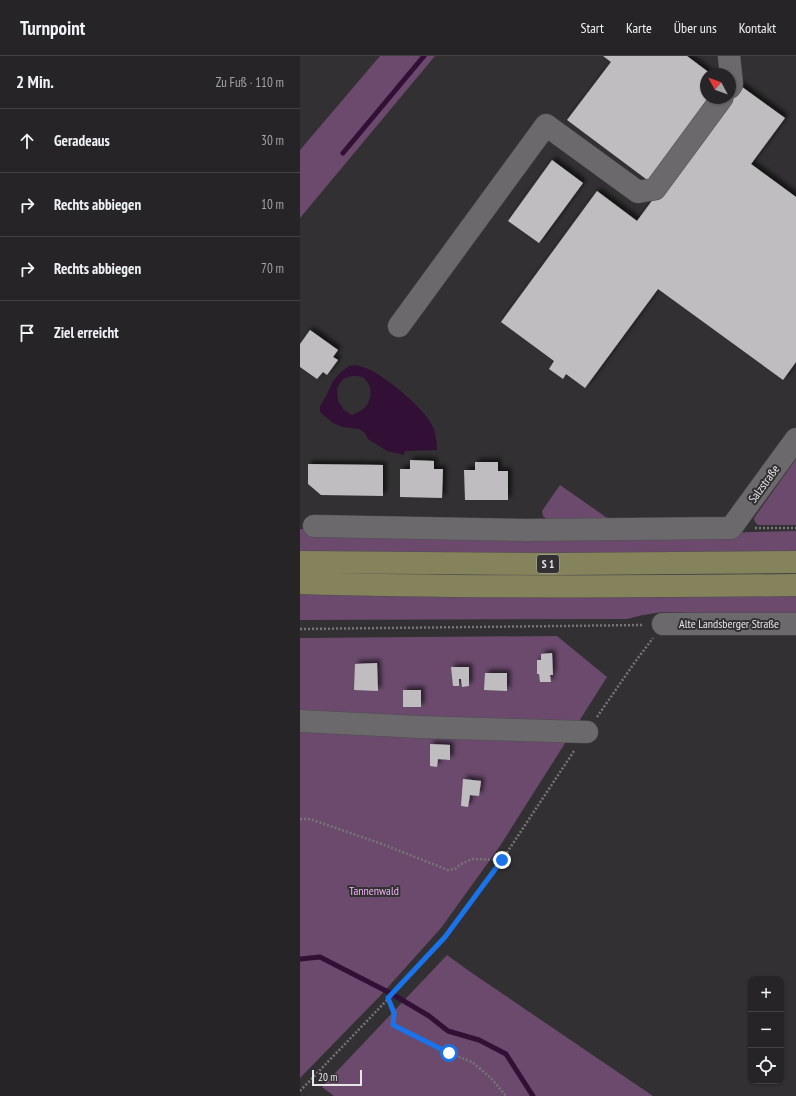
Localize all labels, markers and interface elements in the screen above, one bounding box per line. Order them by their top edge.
text: Turnpoint [20,16,85,40]
text: Start [580,19,604,37]
text: Karte [626,19,652,37]
text: Über uns [674,19,717,37]
text: Kontakt [739,19,776,37]
north arrow [700,68,736,104]
text: 2 Min. [16,71,54,93]
text: Zu Fuß · 110 m [216,74,284,91]
icon: ahead [16,130,38,152]
text: Geradeaus [54,131,110,150]
text: 30 m [261,132,284,149]
icon: right [16,194,38,216]
text: Rechts abbiegen [54,195,141,214]
text: 10 m [261,196,284,213]
icon: right [16,258,38,280]
text: Rechts abbiegen [54,259,141,278]
text: 70 m [261,260,284,277]
icon: arrive [16,322,38,344]
text: Ziel erreicht [54,323,119,342]
street label: Salzstraße [745,462,782,506]
road number: S 1 [537,555,559,573]
street label: Alte Landsberger Straße [679,616,779,631]
route end [493,851,511,869]
park label: Tannenwald [349,883,399,898]
map controls [748,976,784,1084]
button: + [748,976,784,1012]
button: − [748,1012,784,1048]
route start [440,1044,458,1062]
button: locate [748,1048,784,1084]
scale bar [312,1068,362,1087]
text: 20 m [318,1070,337,1084]

